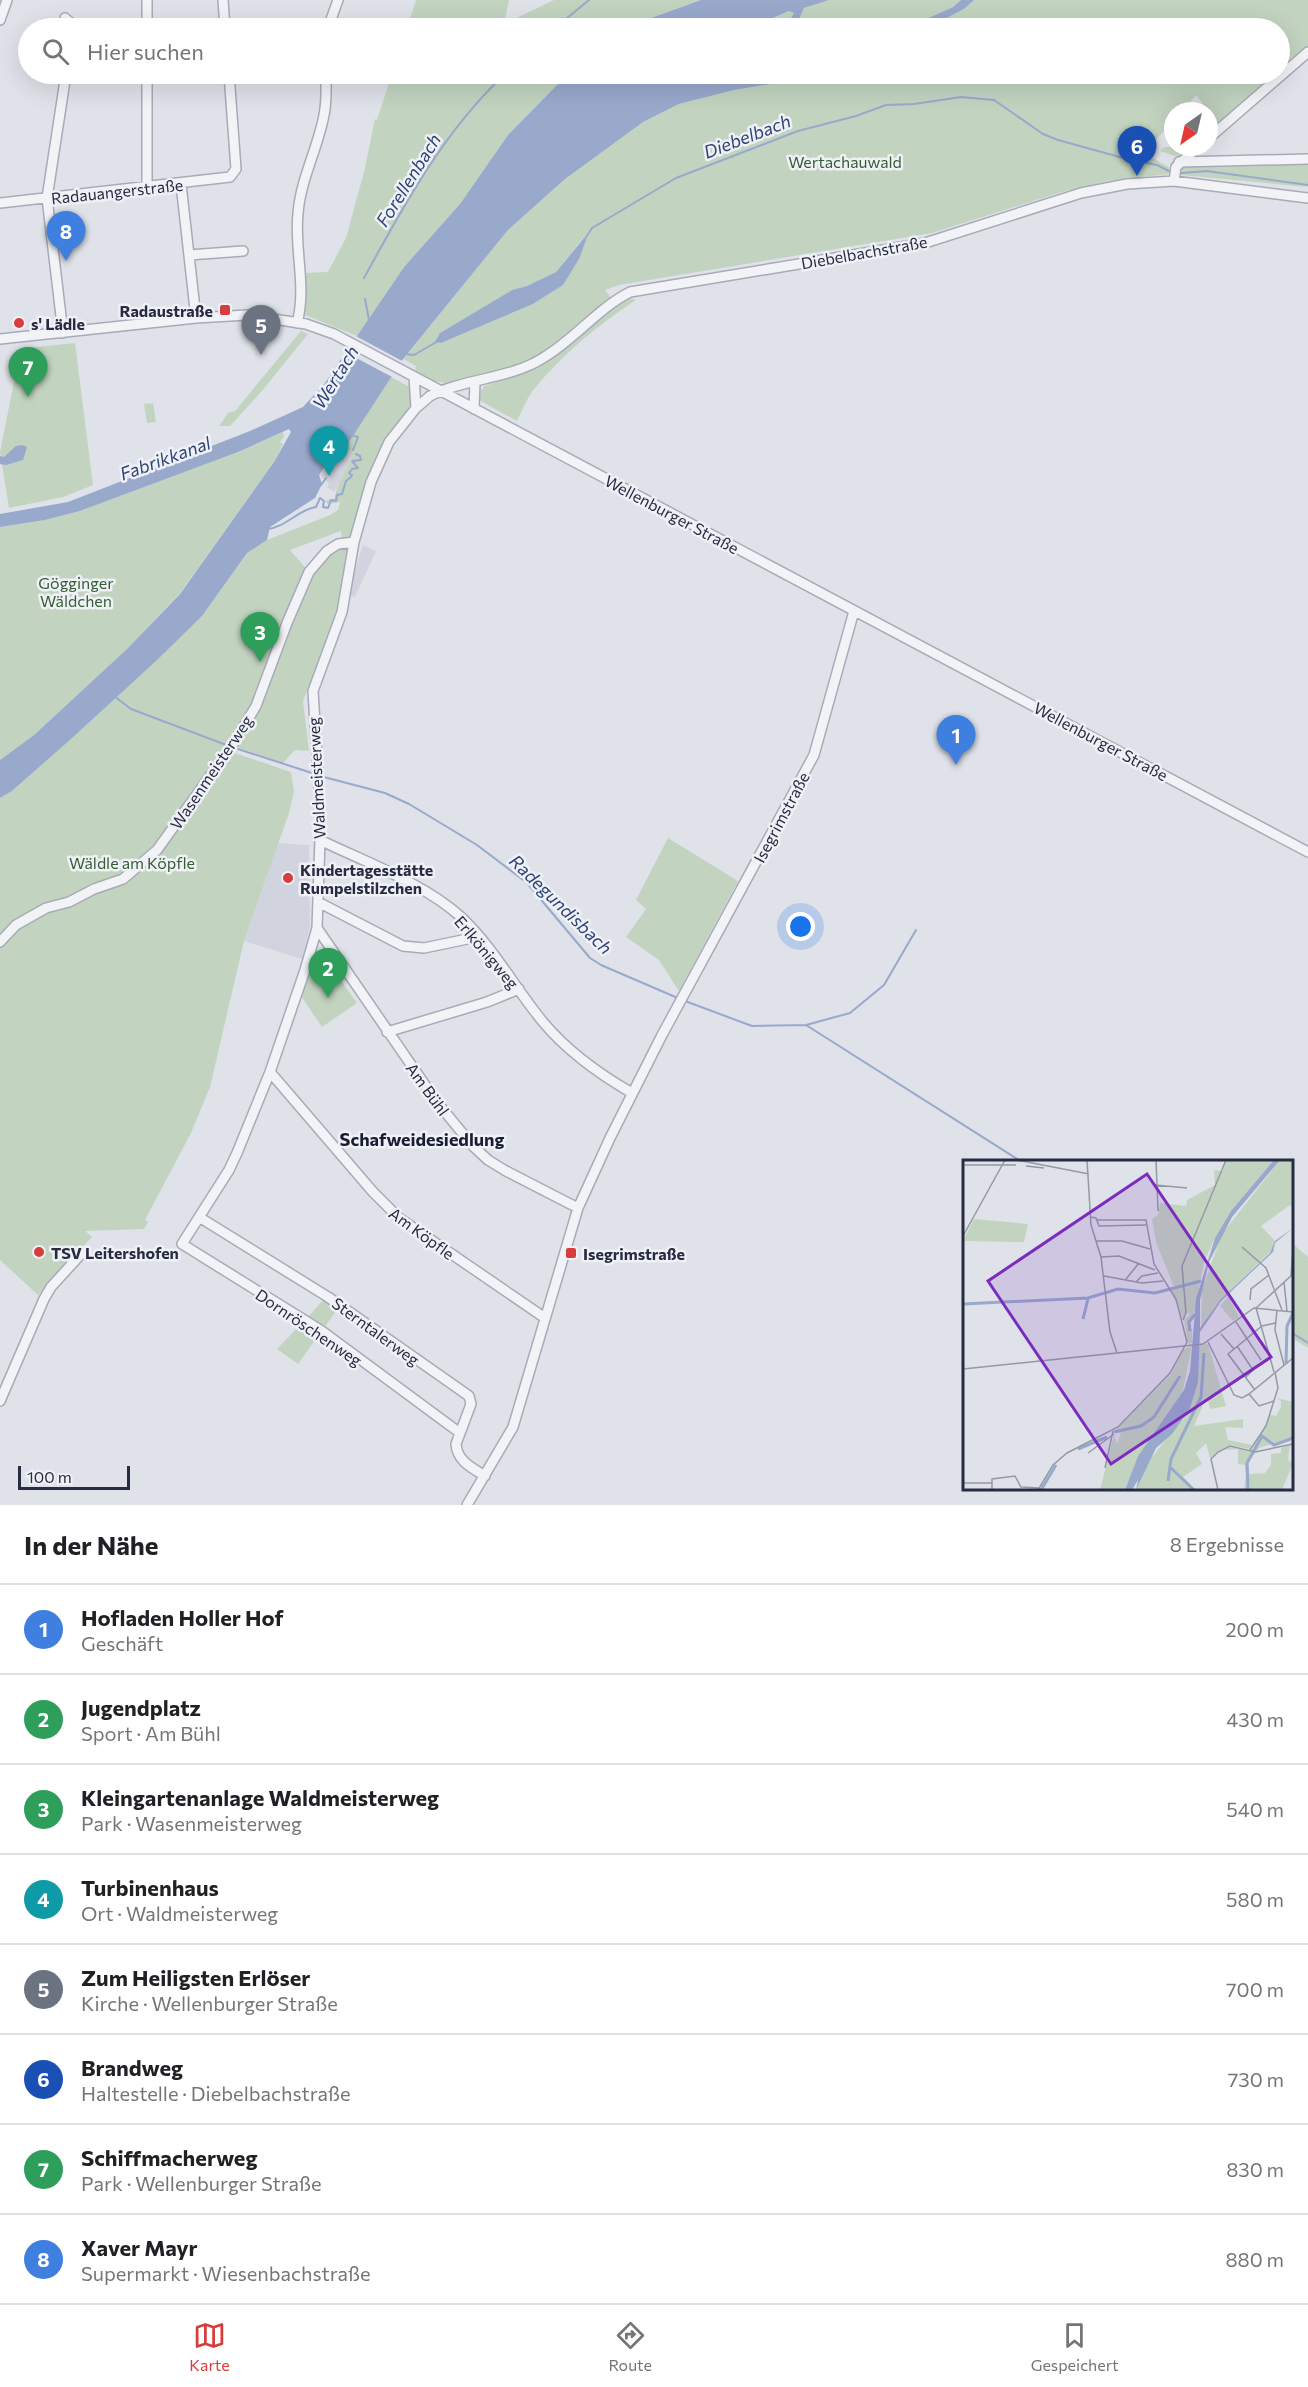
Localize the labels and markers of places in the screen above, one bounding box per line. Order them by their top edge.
pin: 6 [1118,126,1156,176]
pin: 8 [46,212,86,261]
place label: Radaustraße [119,301,213,320]
marker: Radaustraße [218,303,232,317]
pin: 5 [242,306,280,355]
place label: s' Lädle [31,314,85,333]
marker: s' Lädle [12,316,26,330]
pin: 7 [9,348,48,397]
pin: 4 [310,426,348,476]
pin: 3 [240,612,280,662]
pin: 1 [936,716,976,765]
place label: Kindertagesstätte Rumpelstilzchen [300,860,433,897]
marker: Kindertagesstätte Rumpelstilzchen [281,871,295,885]
pin: 2 [308,948,348,998]
place label: TSV Leitershofen [51,1243,179,1262]
place label: Isegrimstraße [583,1244,685,1263]
marker: TSV Leitershofen [32,1245,46,1259]
marker: Isegrimstraße [564,1246,578,1260]

